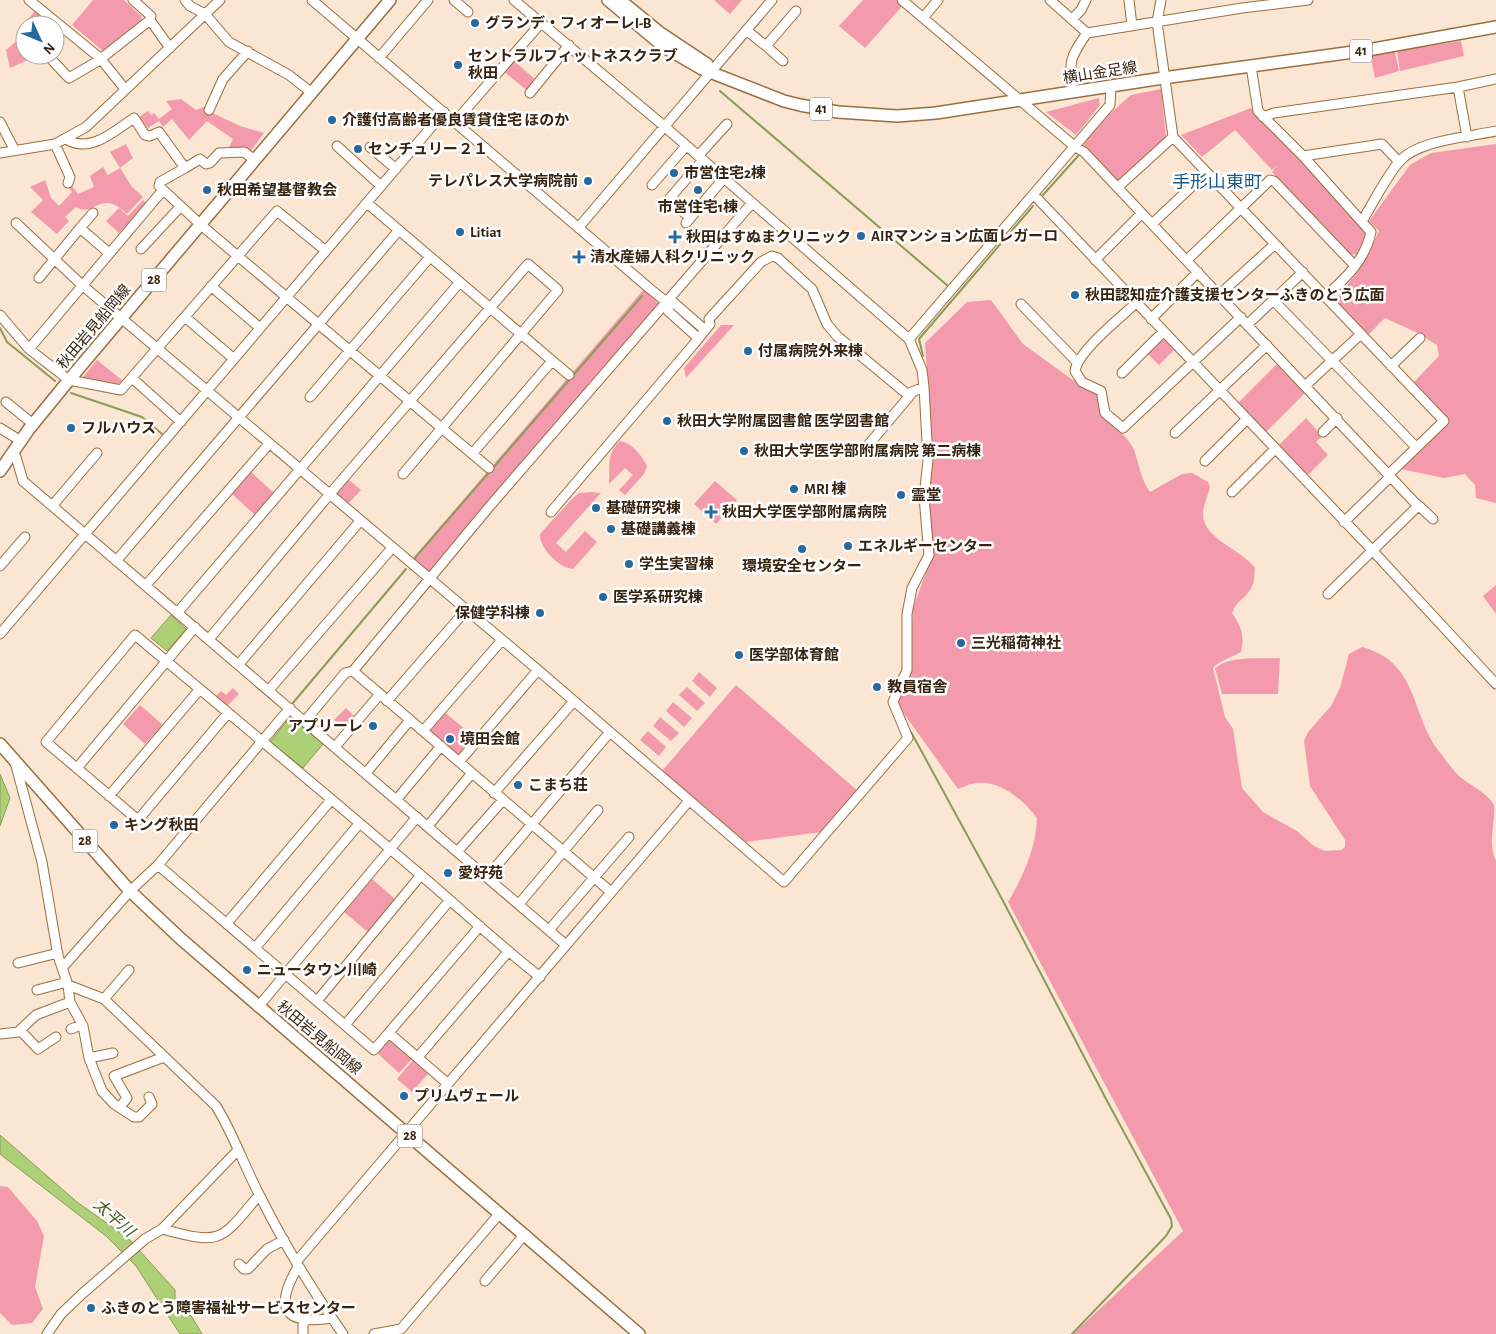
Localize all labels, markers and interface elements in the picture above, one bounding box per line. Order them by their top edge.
north arrow [15,15,65,65]
place label: グランデ・フィオーレI-B [485,15,652,31]
marker: グランデ・フィオーレI-B [469,17,481,29]
text: N [40,40,57,57]
road number: 41 [1350,40,1372,62]
place label: セントラルフィットネスクラブ 秋田 [468,47,678,81]
marker: セントラルフィットネスクラブ 秋田 [452,59,464,71]
street label: 横山金足線 [1062,59,1138,86]
road number: 41 [810,98,832,120]
place label: 介護付高齢者優良賃貸住宅 ほのか [342,111,569,128]
marker: 介護付高齢者優良賃貸住宅 ほのか [326,114,338,126]
place label: センチュリー２１ [368,142,488,157]
marker: センチュリー２１ [352,143,364,155]
place label: 市営住宅2棟 [684,164,766,181]
marker: 市営住宅2棟 [668,167,680,179]
place label: テレパレス大学病院前 [428,172,578,189]
district label: 手形山東町 [1172,173,1262,192]
marker: テレパレス大学病院前 [582,175,594,187]
place label: 秋田希望基督教会 [217,182,337,198]
marker: 秋田希望基督教会 [201,184,213,196]
marker: 市営住宅1棟 [692,184,704,196]
place label: 市営住宅1棟 [658,198,738,215]
place label: Litia1 [470,225,502,240]
marker: Litia1 [454,226,466,238]
place label: AIRマンション広面レガーロ [871,228,1058,244]
place label: 秋田はすぬまクリニック [686,229,851,245]
marker: 秋田はすぬまクリニック [668,230,682,244]
marker: AIRマンション広面レガーロ [855,230,867,242]
place label: 清水産婦人科クリニック [590,249,755,265]
marker: 清水産婦人科クリニック [572,250,586,264]
road number: 28 [142,268,166,292]
street label: 秋田岩見船岡線 [54,281,133,372]
place label: 秋田認知症介護支援センターふきのとう広面 [1085,287,1384,303]
marker: 秋田認知症介護支援センターふきのとう広面 [1069,289,1081,301]
place label: 付属病院外来棟 [758,342,863,359]
marker: 付属病院外来棟 [742,345,754,357]
place label: 秋田大学附属図書館 医学図書館 [677,413,889,429]
marker: 秋田大学附属図書館 医学図書館 [661,415,673,427]
place label: フルハウス [81,421,156,436]
marker: フルハウス [65,422,77,434]
place label: 秋田大学医学部附属病院 第二病棟 [754,442,981,459]
marker: 秋田大学医学部附属病院 第二病棟 [738,445,750,457]
place label: MRI 棟 [804,480,847,497]
marker: MRI 棟 [788,483,800,495]
place label: 霊堂 [911,487,941,503]
marker: 霊堂 [895,489,907,501]
place label: 基礎研究棟 [606,499,681,516]
marker: 基礎研究棟 [590,502,602,514]
place label: 秋田大学医学部附属病院 [722,504,887,520]
marker: 秋田大学医学部附属病院 [704,505,718,519]
place label: 基礎講義棟 [621,520,696,537]
marker: 基礎講義棟 [605,523,617,535]
place label: エネルギーセンター [858,537,993,554]
marker: エネルギーセンター [842,540,854,552]
marker: 環境安全センター [796,543,808,555]
place label: 学生実習棟 [639,555,714,572]
marker: 学生実習棟 [623,558,635,570]
place label: 環境安全センター [742,558,862,574]
place label: 医学系研究棟 [613,588,703,605]
marker: 医学系研究棟 [597,591,609,603]
place label: 保健学科棟 [455,604,530,621]
marker: 保健学科棟 [534,607,546,619]
place label: 三光稲荷神社 [971,634,1061,651]
marker: 三光稲荷神社 [955,637,967,649]
place label: 医学部体育館 [749,647,839,663]
marker: 医学部体育館 [733,649,745,661]
place label: 教員宿舎 [887,679,948,695]
marker: 教員宿舎 [871,681,883,693]
place label: アプリーレ [288,718,363,734]
marker: アプリーレ [367,720,379,732]
place label: 境田会館 [460,731,520,747]
marker: 境田会館 [444,733,456,745]
place label: こまち荘 [528,777,588,793]
marker: こまち荘 [512,779,524,791]
place label: キング秋田 [124,817,199,833]
marker: キング秋田 [108,819,120,831]
road number: 28 [72,829,98,852]
place label: 愛好苑 [458,865,503,881]
marker: 愛好苑 [442,867,454,879]
place label: ニュータウン川崎 [257,962,377,978]
marker: ニュータウン川崎 [241,964,253,976]
street label: 秋田岩見船岡線 [274,998,365,1077]
place label: プリムヴェール [414,1088,519,1104]
marker: プリムヴェール [398,1090,410,1102]
road number: 28 [398,1124,422,1148]
water label: 太平川 [91,1195,140,1241]
place label: ふきのとう障害福祉サービスセンター [101,1300,356,1316]
marker: ふきのとう障害福祉サービスセンター [85,1302,97,1314]

